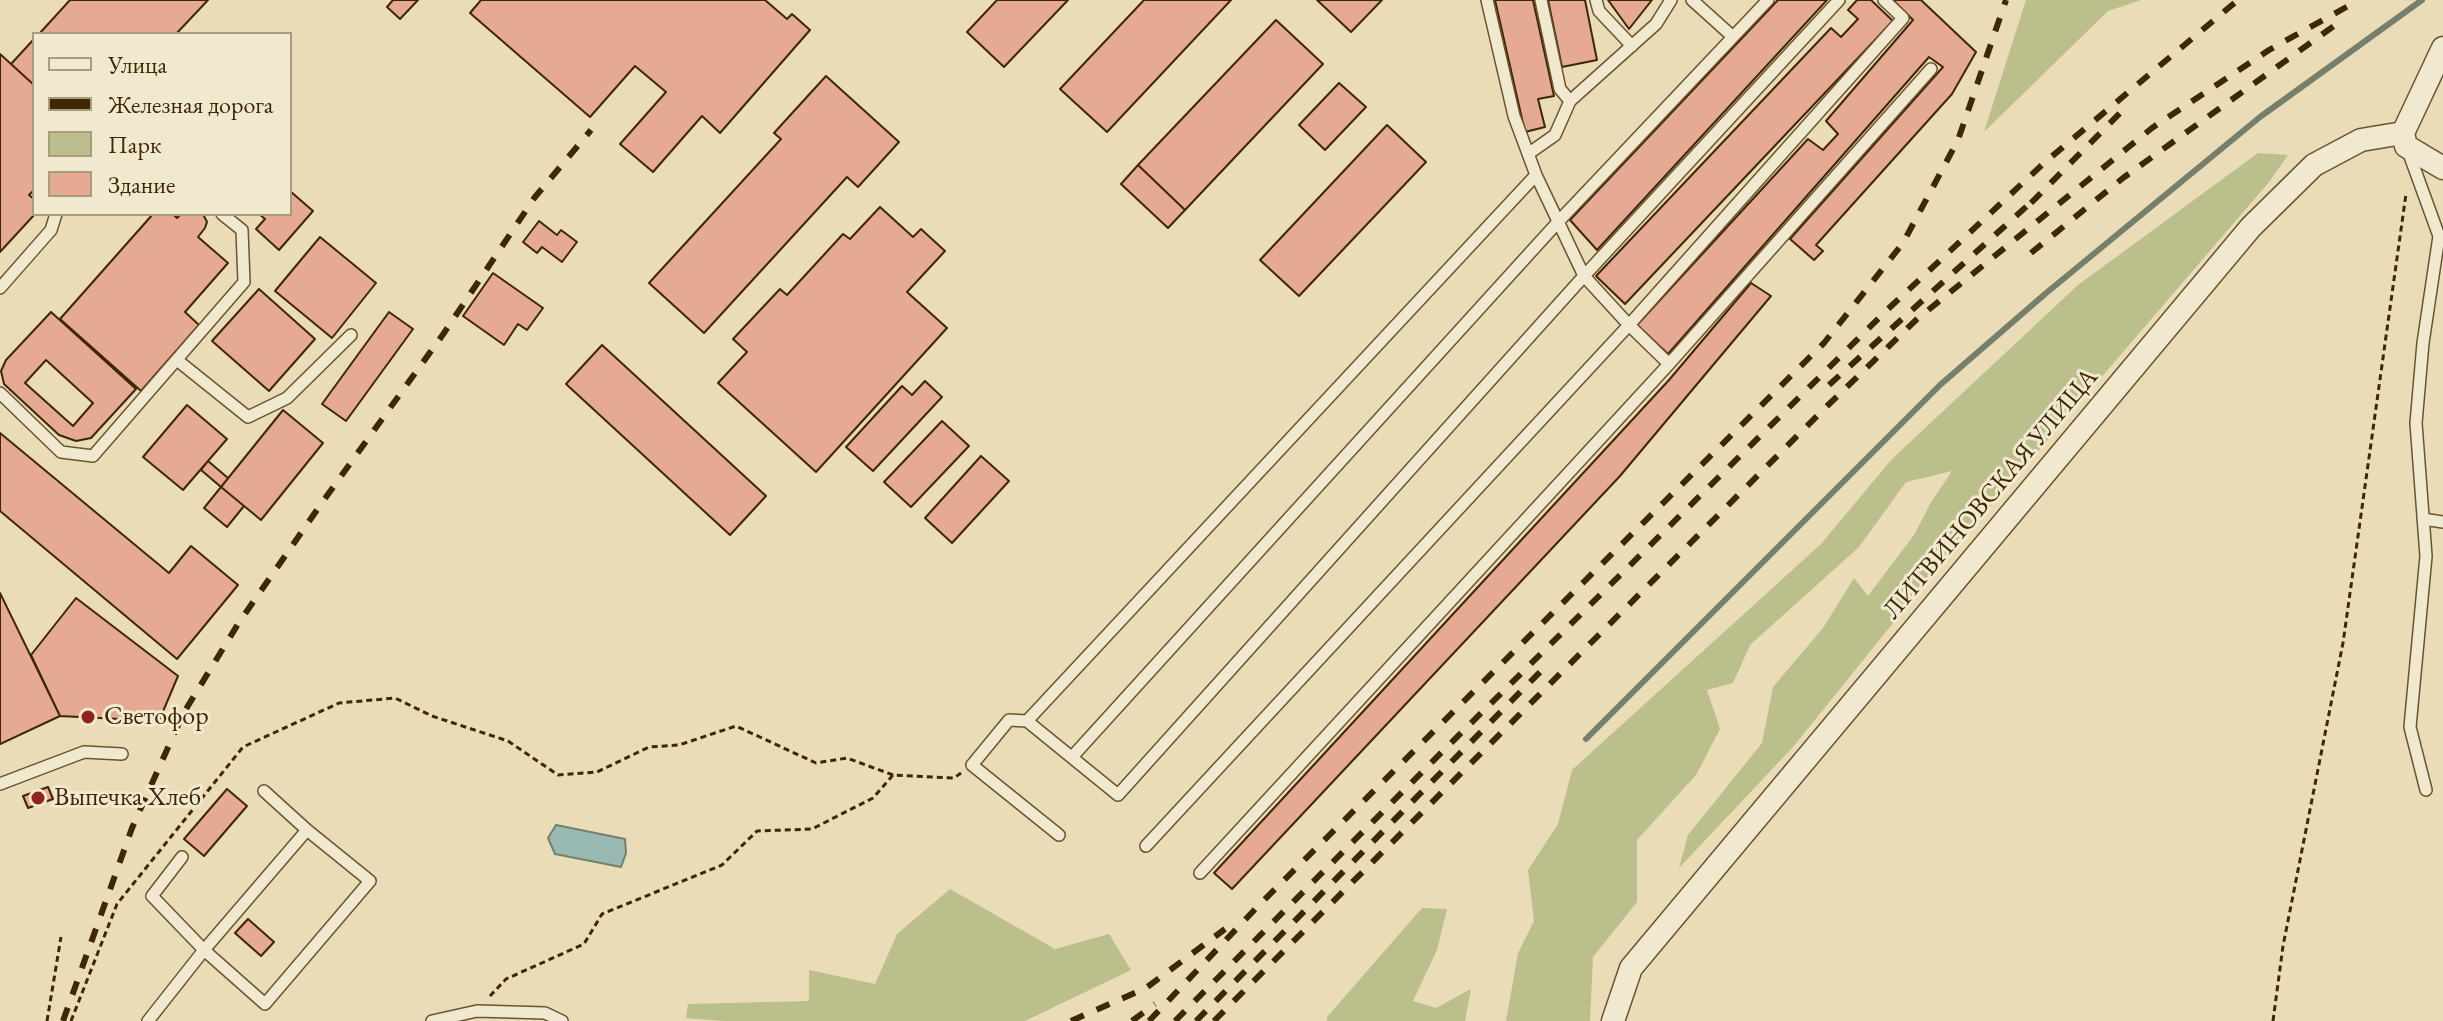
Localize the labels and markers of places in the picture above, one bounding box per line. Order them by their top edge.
place label: Светофор [104,701,209,733]
marker: Светофор [79,708,97,726]
place label: Выпечка Хлеб [54,782,201,814]
marker: Выпечка Хлеб [29,789,47,807]

